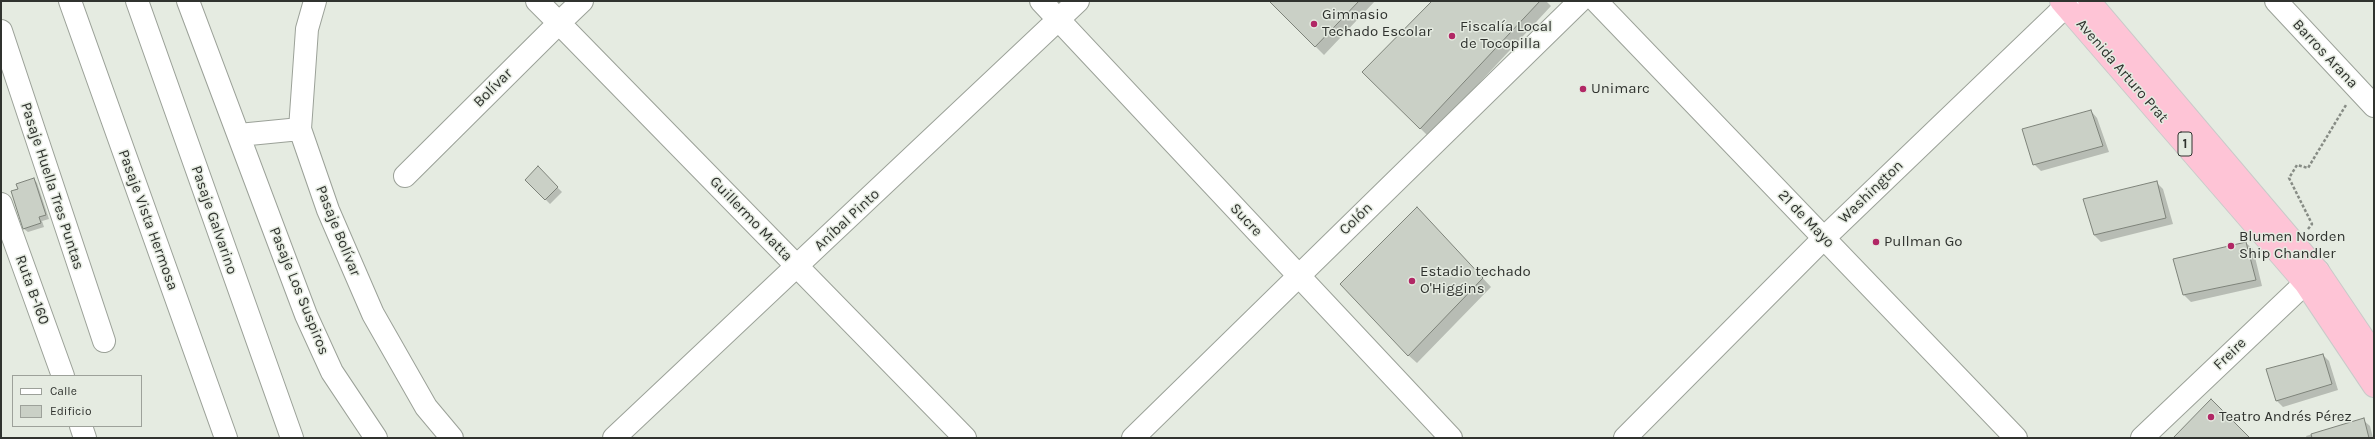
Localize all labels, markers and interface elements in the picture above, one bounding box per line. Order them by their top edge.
place label: Gimnasio Techado Escolar [1322,6,1432,41]
street label: Avenida Arturo Prat [2072,16,2172,126]
street label: Barros Arana [2289,16,2361,92]
place label: Fiscalía Local de Tocopilla [1460,18,1552,53]
marker: Gimnasio Techado Escolar [1309,19,1319,29]
marker: Fiscalía Local de Tocopilla [1447,31,1457,41]
street label: Bolívar [470,65,516,111]
place label: Unimarc [1591,80,1650,98]
marker: Unimarc [1578,84,1588,94]
street label: Pasaje Huella Tres Puntas [16,100,88,272]
road number: 1 [2178,132,2192,156]
street label: Pasaje Vista Hermosa [114,147,182,293]
street label: Washington [1835,157,1907,227]
street label: Pasaje Galvarino [187,163,241,277]
street label: Guillermo Matta [706,173,796,265]
street label: Pasaje Bolívar [312,183,364,279]
street label: Aníbal Pinto [811,185,883,255]
street label: 21 de Mayo [1774,186,1838,252]
street label: Colón [1336,199,1376,239]
street label: Sucre [1226,200,1266,240]
street label: Pasaje Los Suspiros [265,225,333,357]
place label: Blumen Norden Ship Chandler [2239,228,2345,263]
place label: Pullman Go [1884,233,1963,251]
marker: Pullman Go [1871,237,1881,247]
marker: Blumen Norden Ship Chandler [2226,241,2236,251]
street label: Ruta B-160 [11,253,53,327]
place label: Estadio techado O'Higgins [1420,263,1531,298]
marker: Estadio techado O'Higgins [1407,276,1417,286]
street label: Freire [2210,334,2250,374]
legend [12,375,142,427]
text: Calle [50,384,77,398]
text: Edificio [50,404,91,418]
place label: Teatro Andrés Pérez [2219,408,2352,426]
marker: Teatro Andrés Pérez [2206,412,2216,422]

